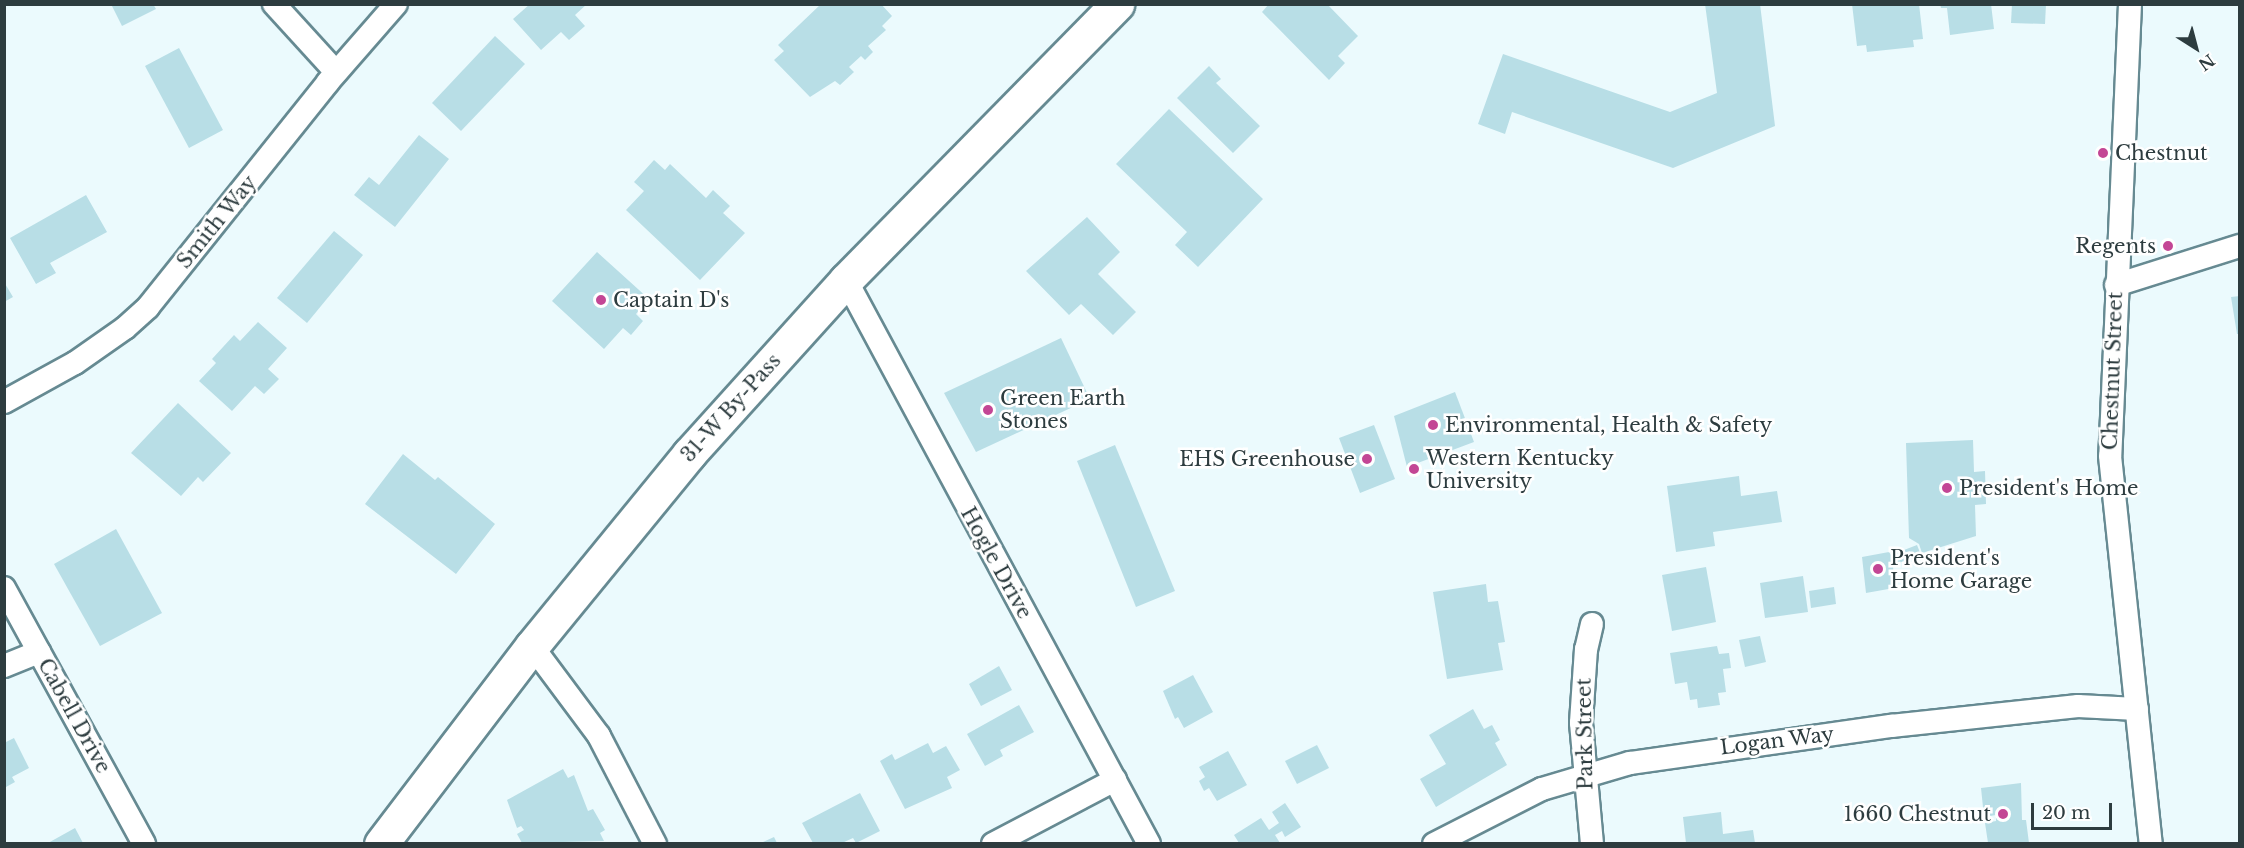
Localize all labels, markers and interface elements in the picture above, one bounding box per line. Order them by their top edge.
north arrow [2166,18,2226,78]
text: N [2195,50,2219,75]
place label: Chestnut [2115,141,2208,165]
marker: Chestnut [2096,146,2110,160]
street label: Smith Way [172,170,262,274]
place label: Regents [2075,234,2156,258]
marker: Regents [2161,239,2175,253]
place label: Captain D's [613,288,729,312]
street label: Chestnut Street [2098,291,2128,451]
marker: Captain D's [594,293,608,307]
street label: 31-W By-Pass [676,349,786,467]
place label: Green Earth Stones [1000,386,1126,433]
marker: Green Earth Stones [981,403,995,417]
place label: Environmental, Health & Safety [1445,413,1772,437]
marker: Environmental, Health & Safety [1426,418,1440,432]
place label: Western Kentucky University [1426,446,1614,493]
place label: EHS Greenhouse [1179,447,1355,471]
marker: EHS Greenhouse [1360,452,1374,466]
marker: Western Kentucky University [1407,462,1421,476]
place label: President's Home [1959,476,2139,500]
marker: President's Home [1940,481,1954,495]
street label: Hogle Drive [955,503,1037,623]
place label: President's Home Garage [1890,546,2032,593]
marker: President's Home Garage [1871,562,1885,576]
street label: Cabell Drive [33,654,115,778]
street label: Park Street [1572,678,1598,790]
street label: Logan Way [1718,722,1836,760]
scale bar [2034,791,2115,829]
place label: 1660 Chestnut [1844,802,1991,826]
text: 20 m [2042,802,2090,824]
marker: 1660 Chestnut [1996,807,2010,821]

